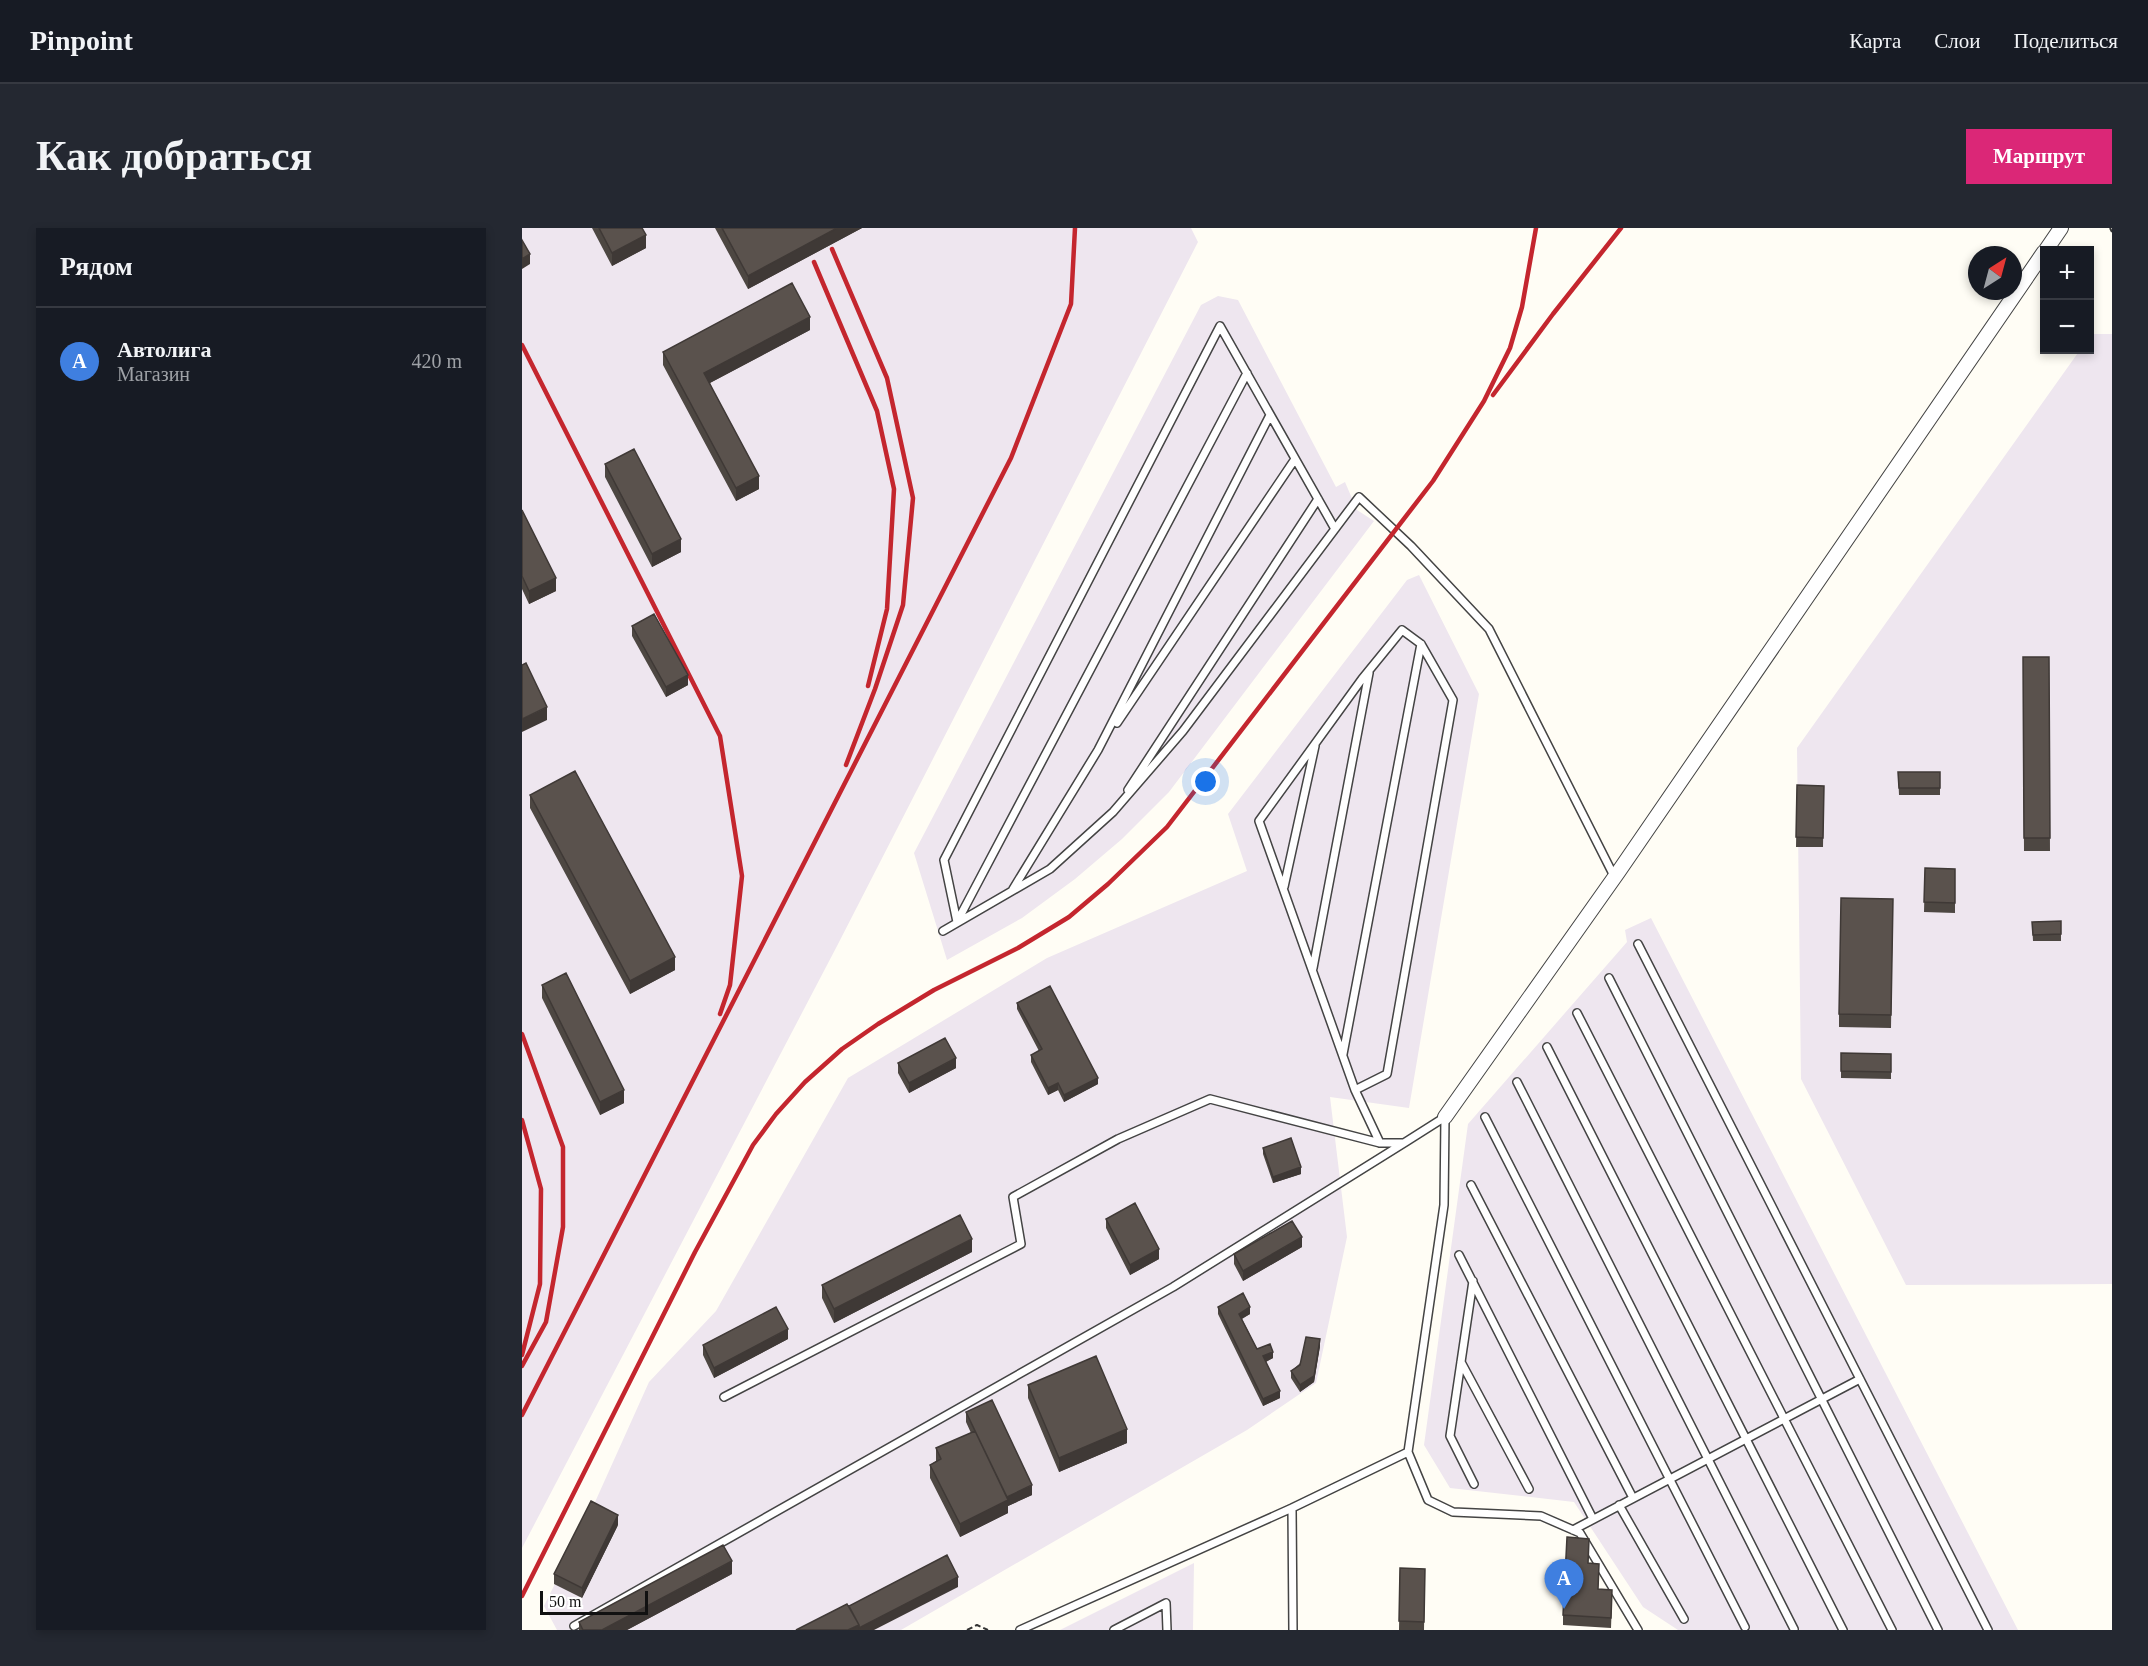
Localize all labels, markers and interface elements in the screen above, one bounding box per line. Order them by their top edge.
text: Pinpoint [30,25,133,56]
text: Карта [1849,29,1901,53]
text: Слои [1934,29,1980,53]
text: Поделиться [2013,29,2118,53]
button: Маршрут [1966,129,2112,184]
text: Как добраться [36,133,312,179]
north arrow [1968,246,2022,300]
map controls [2040,246,2094,354]
button: + [2040,246,2094,300]
text: Рядом [60,252,133,281]
button: − [2040,300,2094,354]
text: Автолига [117,337,211,362]
text: A [72,350,87,372]
text: 420 m [411,350,462,372]
text: Магазин [117,363,190,385]
your location [1191,767,1220,796]
pin: A [1544,1560,1584,1609]
scale bar [540,1588,648,1616]
text: 50 m [549,1593,581,1610]

